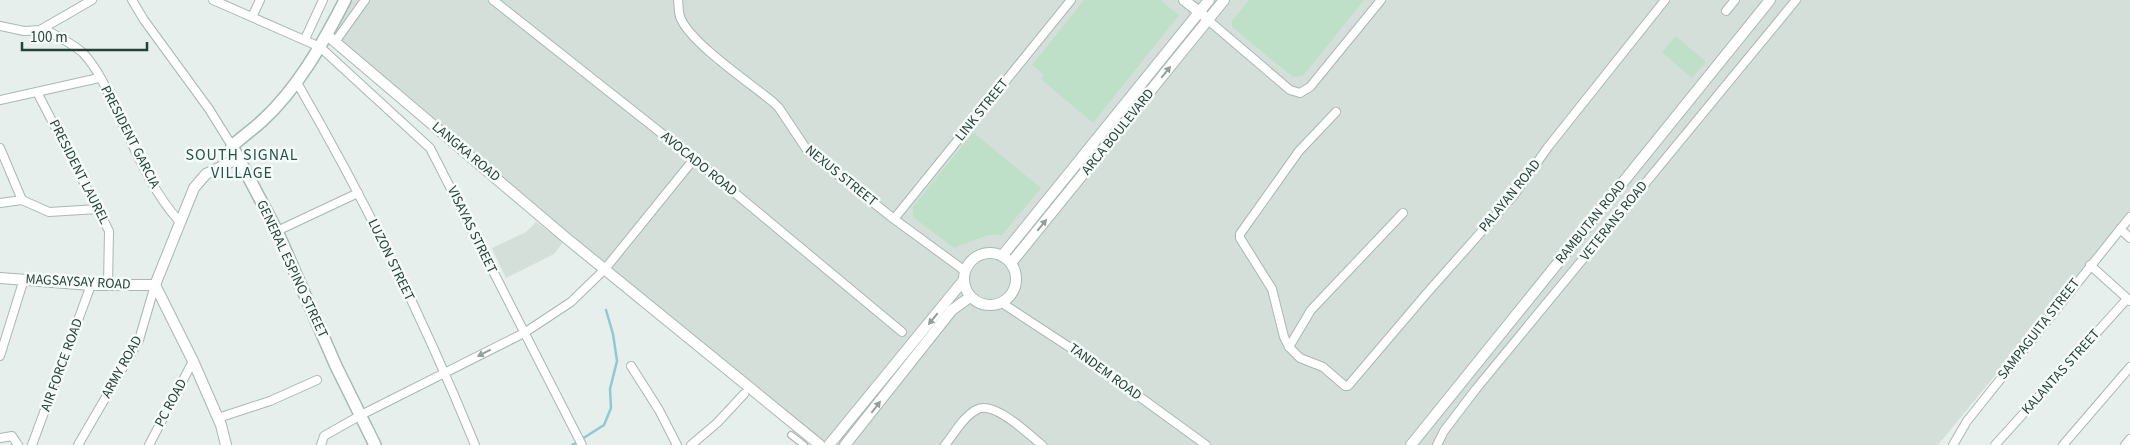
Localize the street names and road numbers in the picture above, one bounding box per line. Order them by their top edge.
street label: LINK STREET [951,74,1014,146]
street label: PRESIDENT GARCIA [95,82,165,192]
street label: ARCA BOULEVARD [1077,85,1159,179]
street label: PRESIDENT LAUREL [44,116,114,228]
street label: LANGKA ROAD [427,117,505,187]
street label: AVOCADO ROAD [656,127,742,201]
street label: NEXUS STREET [801,141,882,212]
street label: PALAYAN ROAD [1474,155,1546,237]
street label: RAMBUTAN ROAD [1551,176,1631,268]
street label: VETERANS ROAD [1576,177,1652,265]
street label: VISAYAS STREET [442,183,502,278]
street label: GENERAL ESPINO STREET [251,197,333,342]
street label: LUZON STREET [363,216,420,305]
street label: MAGSAYSAY ROAD [25,269,131,295]
street label: SAMPAGUITA STREET [1993,274,2085,384]
street label: AIR FORCE ROAD [36,316,88,414]
street label: KALANTAS STREET [2017,325,2105,419]
street label: ARMY ROAD [97,332,147,402]
street label: TANDEM ROAD [1064,339,1146,405]
street label: PC ROAD [150,375,192,431]

